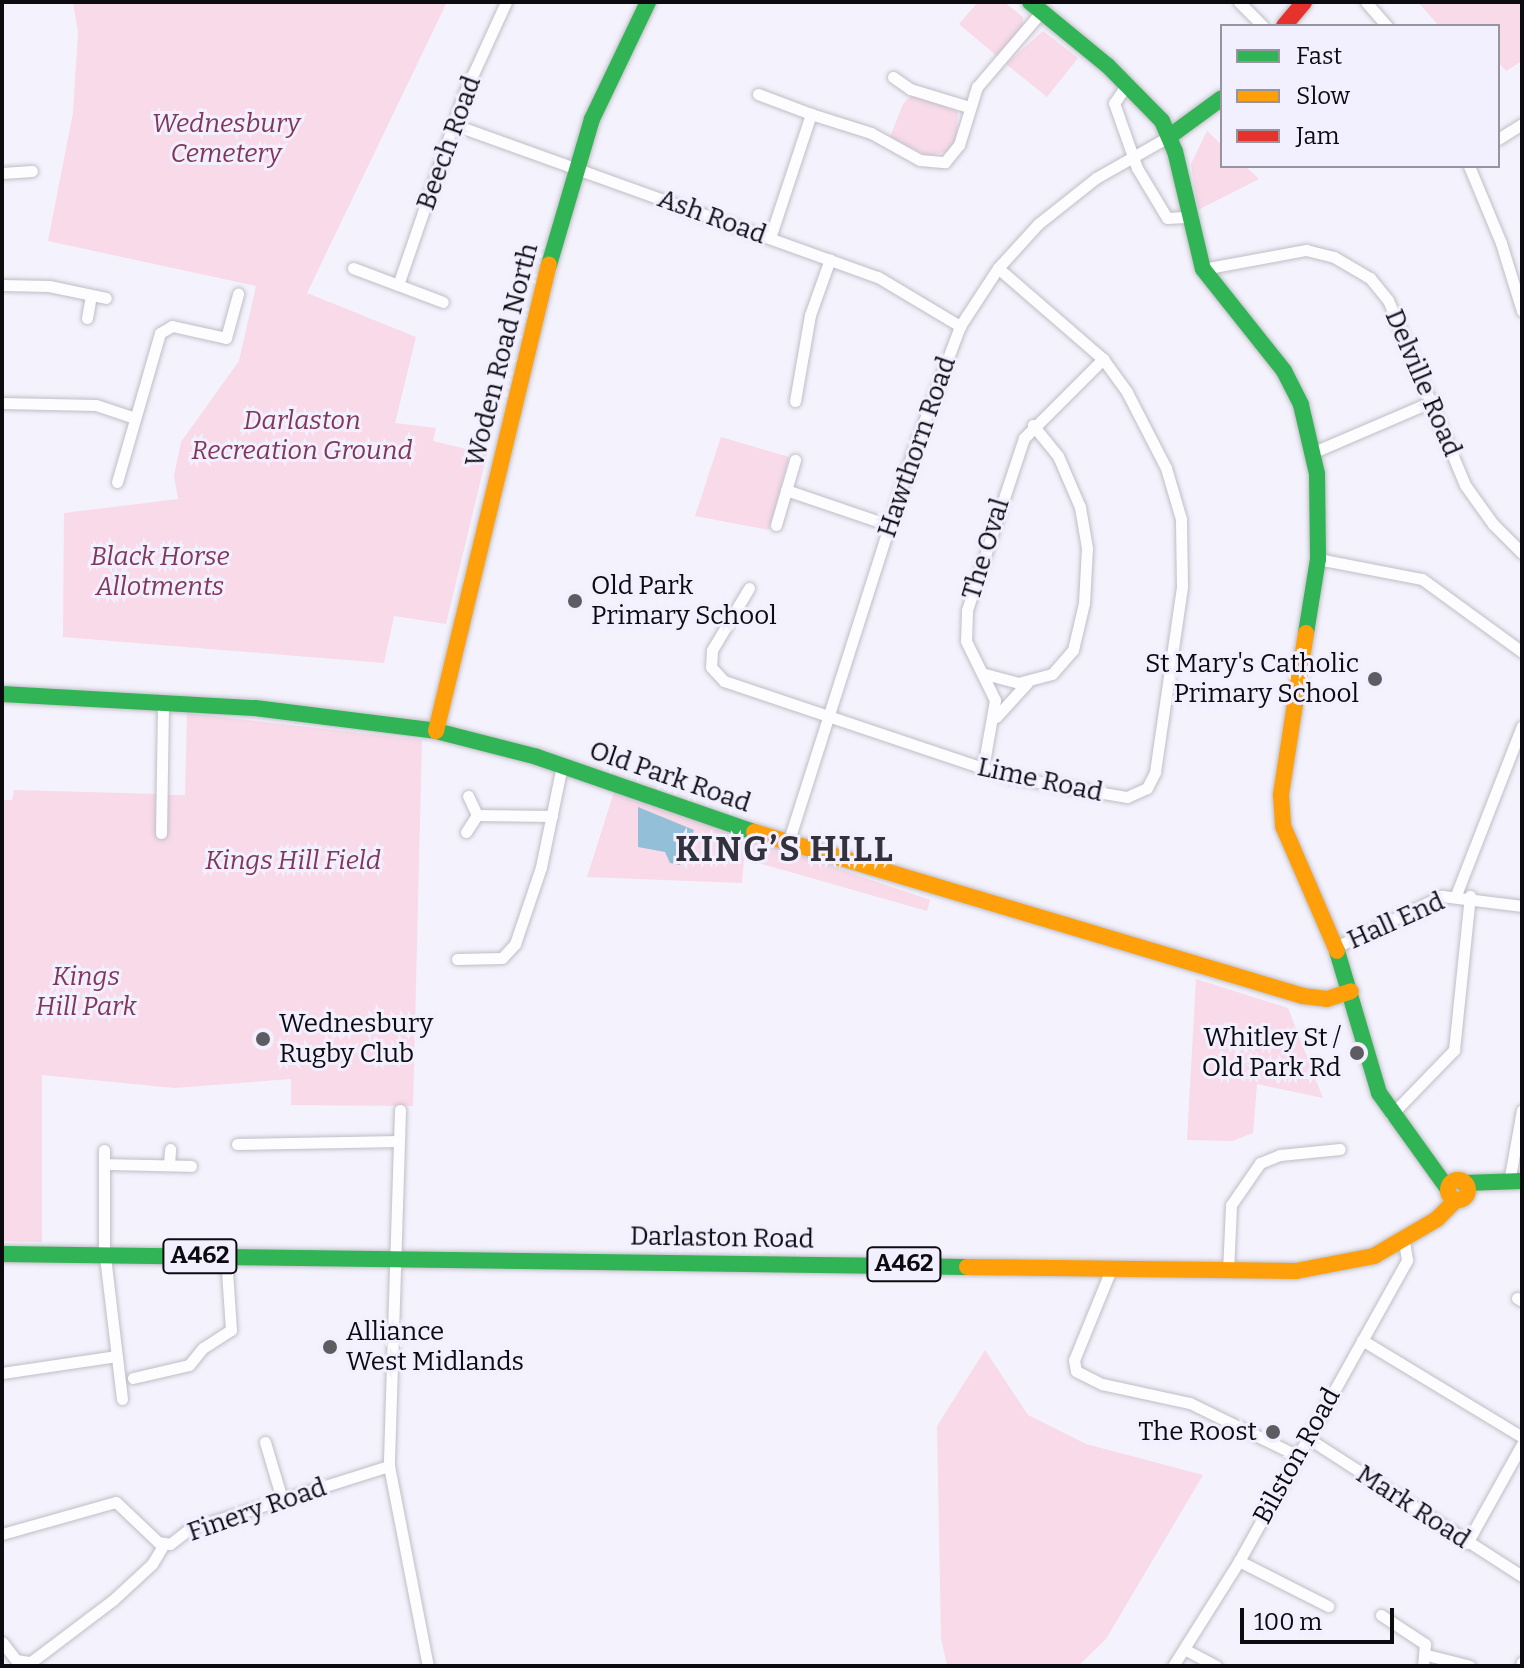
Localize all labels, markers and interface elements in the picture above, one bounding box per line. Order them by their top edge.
legend [1220,24,1500,168]
text: Fast [1296,42,1342,70]
street label: Beech Road [410,72,488,214]
text: Slow [1296,82,1350,110]
park label: Wednesbury Cemetery [152,108,300,170]
text: Jam [1296,122,1339,150]
street label: Ash Road [654,183,770,251]
street label: Woden Road North [459,240,545,470]
street label: Delville Road [1378,305,1468,461]
street label: Hawthorn Road [871,353,963,541]
park label: Darlaston Recreation Ground [191,405,413,466]
street label: The Oval [956,495,1016,603]
park label: Black Horse Allotments [90,541,230,602]
place label: Old Park Primary School [591,570,777,632]
marker: Old Park Primary School [566,592,584,610]
place label: St Mary's Catholic Primary School [1145,648,1359,710]
marker: St Mary's Catholic Primary School [1366,670,1384,688]
street label: Old Park Road [585,735,755,819]
street label: Lime Road [975,752,1105,808]
district label: KING’S HILL [675,830,895,870]
park label: Kings Hill Field [205,845,381,877]
street label: Hall End [1343,886,1449,956]
park label: Kings Hill Park [36,961,136,1022]
place label: Wednesbury Rugby Club [279,1008,433,1070]
place label: Whitley St / Old Park Rd [1202,1022,1341,1084]
marker: Wednesbury Rugby Club [254,1030,272,1048]
marker: Whitley St / Old Park Rd [1348,1044,1366,1062]
street label: Darlaston Road [630,1221,814,1255]
road number: A462 [162,1236,238,1276]
road number: A462 [866,1244,942,1284]
place label: Alliance West Midlands [346,1316,524,1378]
marker: Alliance West Midlands [321,1338,339,1356]
street label: Bilston Road [1247,1383,1347,1529]
place label: The Roost [1138,1416,1257,1448]
marker: The Roost [1264,1423,1282,1441]
street label: Mark Road [1350,1459,1476,1555]
street label: Finery Road [184,1472,330,1548]
scale bar [1244,1592,1398,1642]
text: 100 m [1254,1608,1322,1636]

